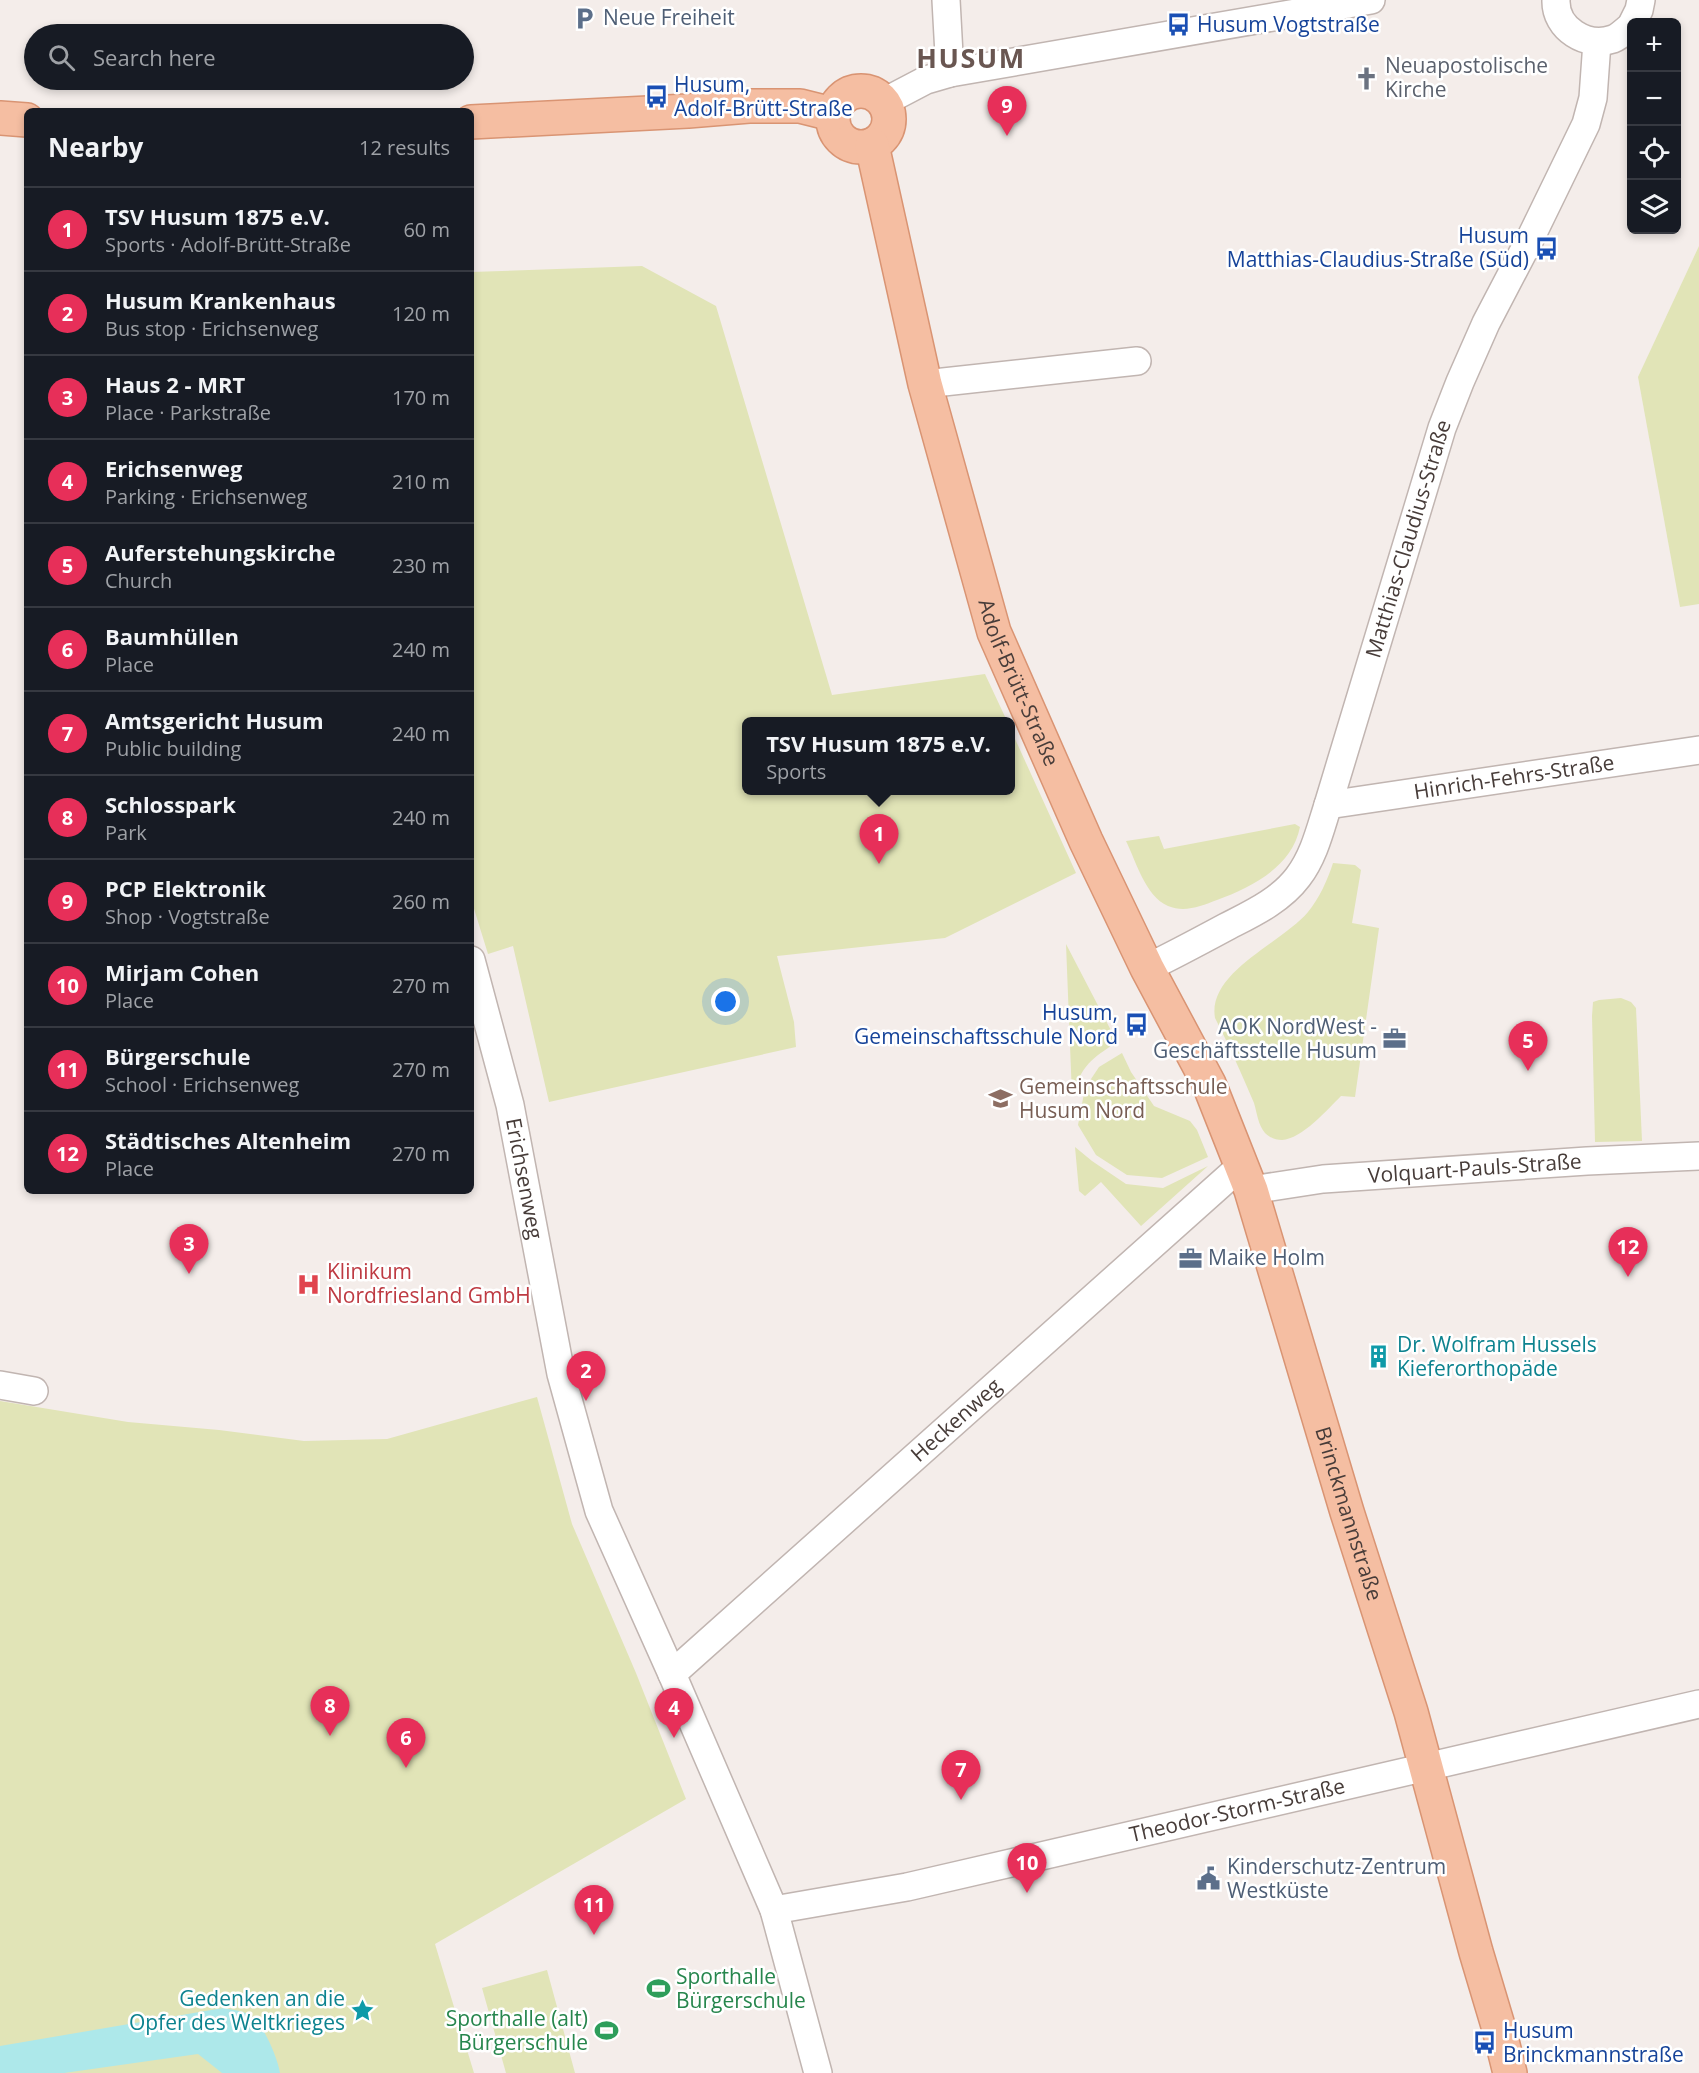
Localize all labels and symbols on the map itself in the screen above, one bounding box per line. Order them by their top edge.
place label: Neue Freiheit [603,3,735,31]
parking icon: Neue Freiheit [572,5,598,31]
place label: Husum Vogtstraße [1197,10,1380,38]
bus stop icon: Husum Vogtstraße [1166,12,1192,38]
district label: HUSUM [916,39,1026,76]
place label: Neuapostolische Kirche [1385,51,1548,103]
church icon: Neuapostolische Kirche [1354,65,1380,91]
place label: Husum, Adolf-Brütt-Straße [674,70,853,122]
bus stop icon: Husum, Adolf-Brütt-Straße [643,84,669,110]
pin: 9 [988,86,1026,136]
place label: Husum Matthias-Claudius-Straße (Süd) [1227,221,1529,273]
bus stop icon: Husum Matthias-Claudius-Straße (Süd) [1534,235,1560,261]
street label: Matthias-Claudius-Straße [1358,415,1457,661]
street label: Adolf-Brütt-Straße [972,596,1066,770]
street label: Hinrich-Fehrs-Straße [1412,748,1616,805]
pin: 1 [860,814,898,864]
your location [711,987,740,1016]
place label: Husum, Gemeinschaftsschule Nord [854,998,1118,1050]
bus stop icon: Husum, Gemeinschaftsschule Nord [1123,1012,1149,1038]
place label: AOK NordWest - Geschäftsstelle Husum [1153,1012,1377,1064]
pin: 5 [1508,1022,1547,1071]
office icon: AOK NordWest - Geschäftsstelle Husum [1382,1026,1408,1052]
place label: Gemeinschaftsschule Husum Nord [1019,1072,1228,1124]
school or university icon: Gemeinschaftsschule Husum Nord [988,1086,1014,1112]
street label: Erichsenweg [500,1115,550,1241]
street label: Volquart-Pauls-Straße [1367,1146,1583,1189]
pin: 3 [170,1224,208,1274]
pin: 12 [1608,1228,1648,1277]
place label: Maike Holm [1208,1243,1325,1271]
office icon: Maike Holm [1177,1245,1203,1271]
place label: Klinikum Nordfriesland GmbH [327,1257,531,1309]
hospital icon: Klinikum Nordfriesland GmbH [296,1271,322,1297]
place label: Dr. Wolfram Hussels Kieferorthopäde [1397,1330,1597,1382]
building icon: Dr. Wolfram Hussels Kieferorthopäde [1366,1344,1392,1370]
pin: 2 [566,1352,606,1401]
street label: Heckenweg [904,1372,1007,1467]
street label: Brinckmannstraße [1309,1423,1389,1604]
pin: 8 [310,1686,350,1736]
pin: 4 [654,1688,694,1738]
pin: 6 [386,1718,426,1768]
pin: 7 [942,1750,980,1800]
street label: Theodor-Storm-Straße [1127,1771,1348,1848]
pin: 10 [1008,1844,1046,1893]
place label: Kinderschutz-Zentrum Westküste [1227,1852,1446,1904]
public building icon: Kinderschutz-Zentrum Westküste [1196,1866,1222,1892]
pin: 11 [574,1886,614,1935]
place label: Sporthalle Bürgerschule [676,1962,806,2014]
sports icon: Sporthalle Bürgerschule [645,1976,671,2002]
place label: Gedenken an die Opfer des Weltkrieges [129,1984,345,2036]
place icon: Gedenken an die Opfer des Weltkrieges [350,1998,376,2024]
place label: Sporthalle (alt) Bürgerschule [446,2004,588,2056]
place label: Husum Brinckmannstraße [1503,2016,1684,2068]
sports icon: Sporthalle (alt) Bürgerschule [593,2018,619,2044]
bus stop icon: Husum Brinckmannstraße [1472,2030,1498,2056]

